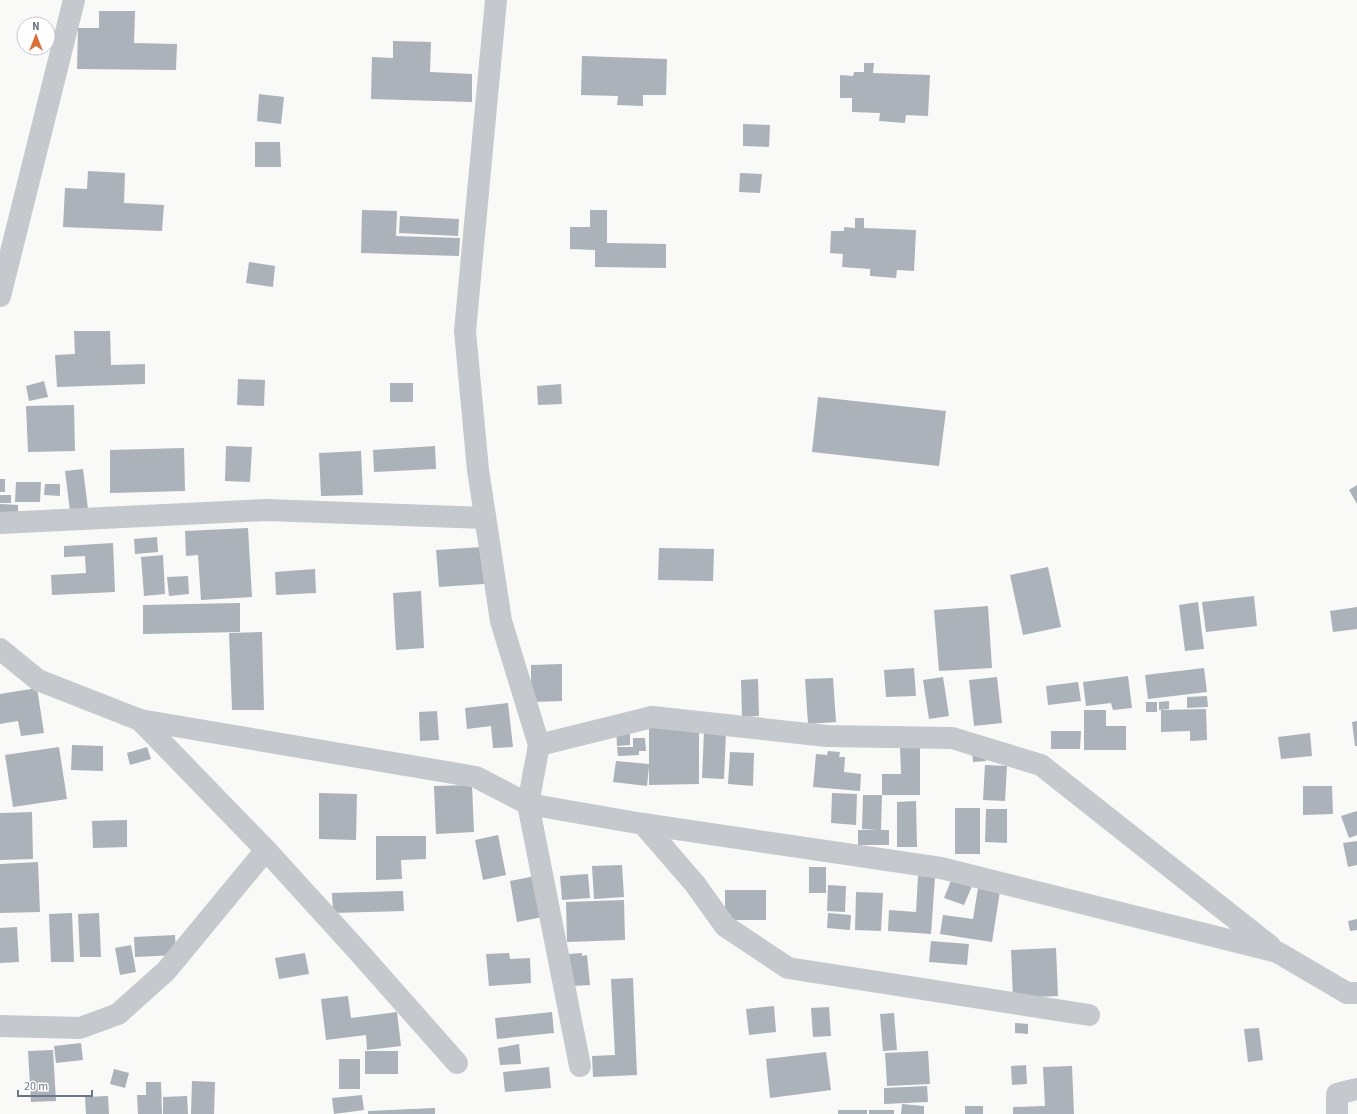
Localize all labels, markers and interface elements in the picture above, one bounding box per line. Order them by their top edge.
north arrow [16,16,56,56]
text: N [32,19,40,34]
scale bar [18,1072,92,1098]
text: 20 m [24,1078,48,1095]

